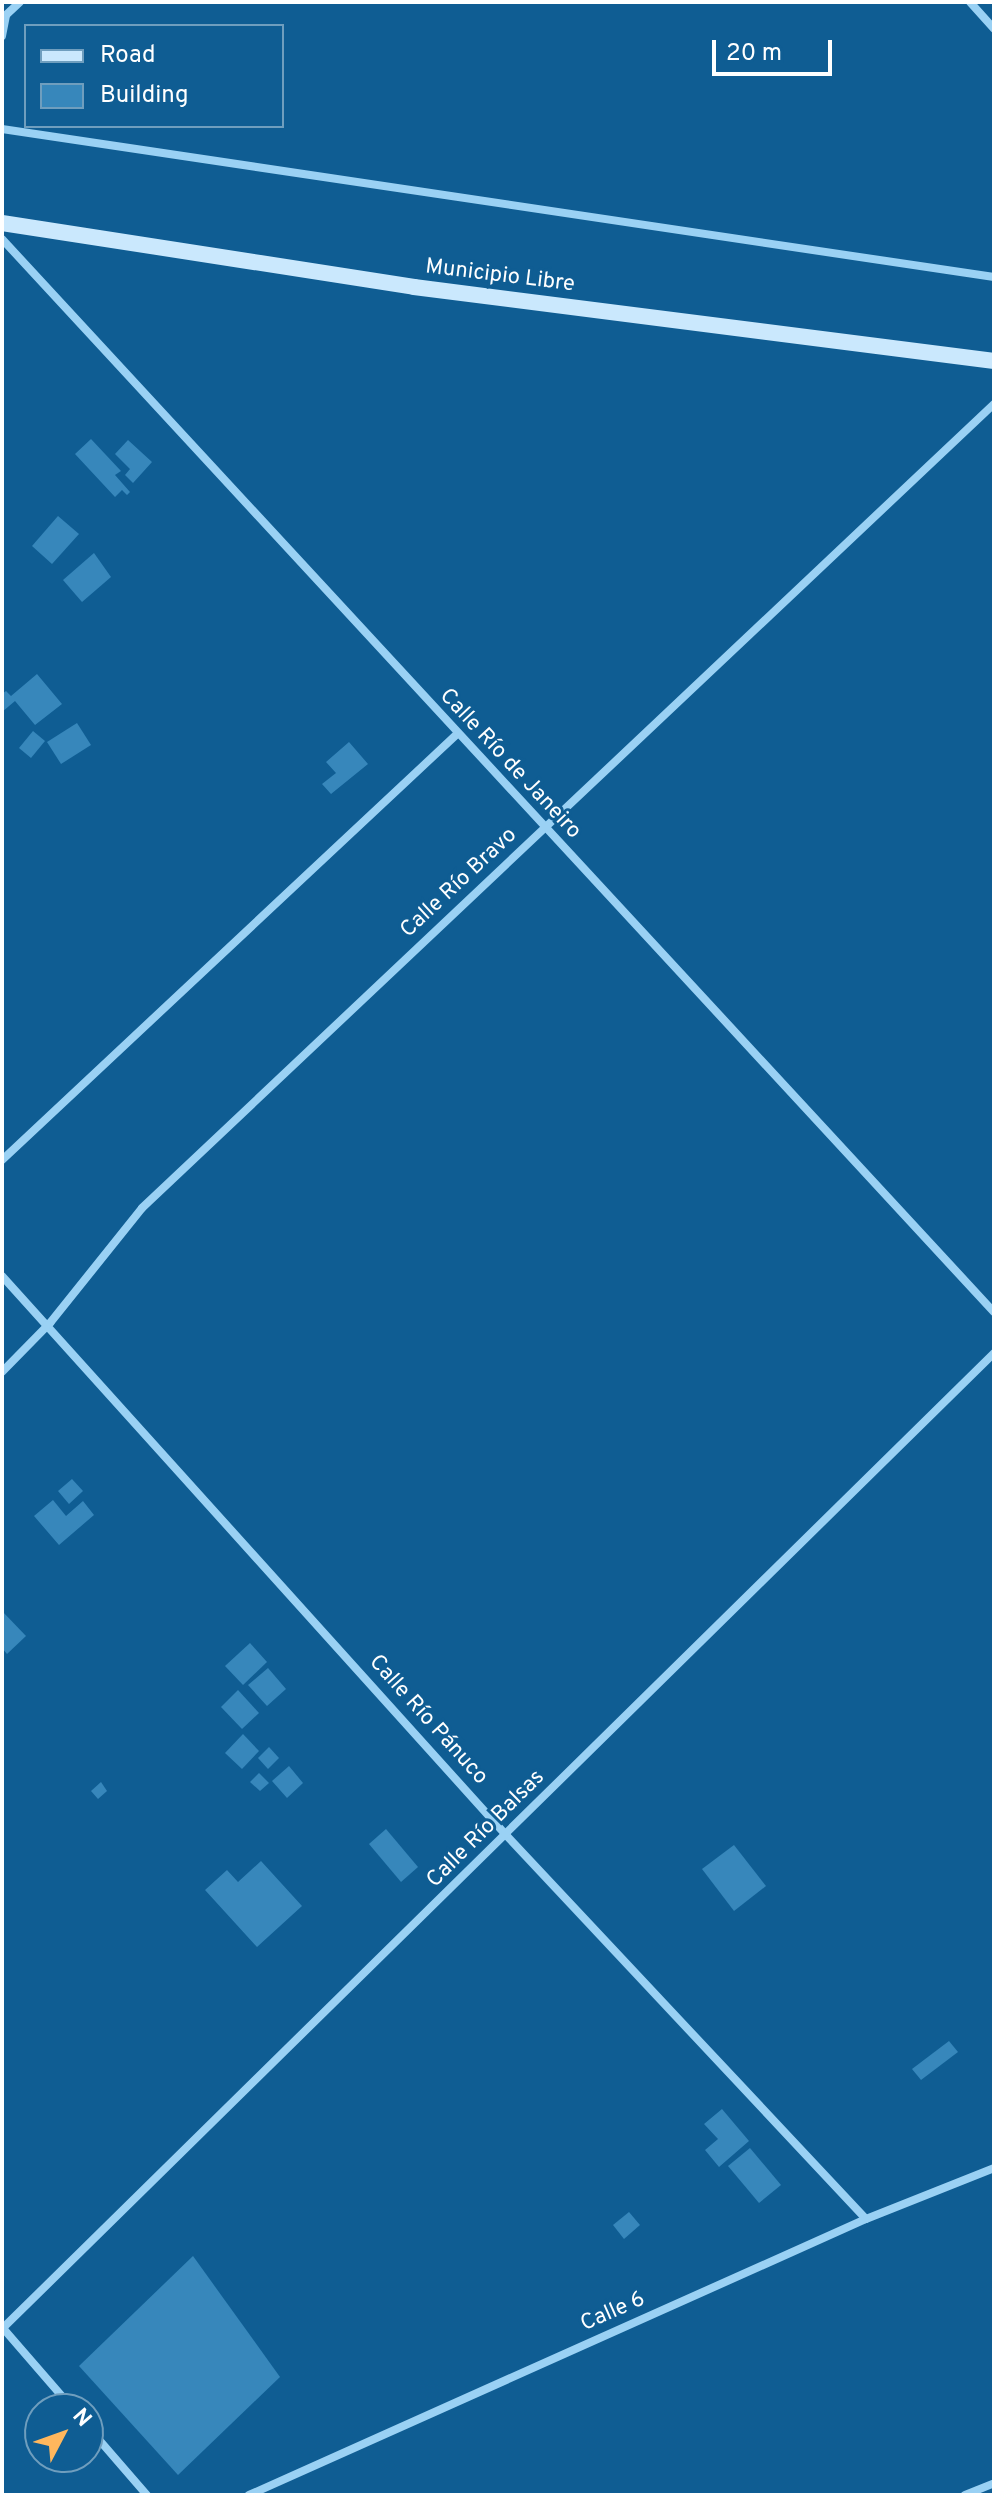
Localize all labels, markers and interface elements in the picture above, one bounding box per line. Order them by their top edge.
legend [24,24,284,128]
scale bar [716,24,836,74]
text: 20 m [726,39,782,69]
text: Road [100,41,156,71]
text: Building [100,81,189,111]
street label: Municipio Libre [424,254,576,298]
street label: Calle Río de Janeiro [434,683,586,845]
street label: Calle Río Bravo [395,822,523,944]
street label: Calle Río Pánuco [363,1650,493,1790]
street label: Calle Río Balsas [422,1765,550,1893]
street label: Calle 6 [577,2286,649,2338]
north arrow [24,2393,104,2473]
text: N [66,2403,96,2433]

